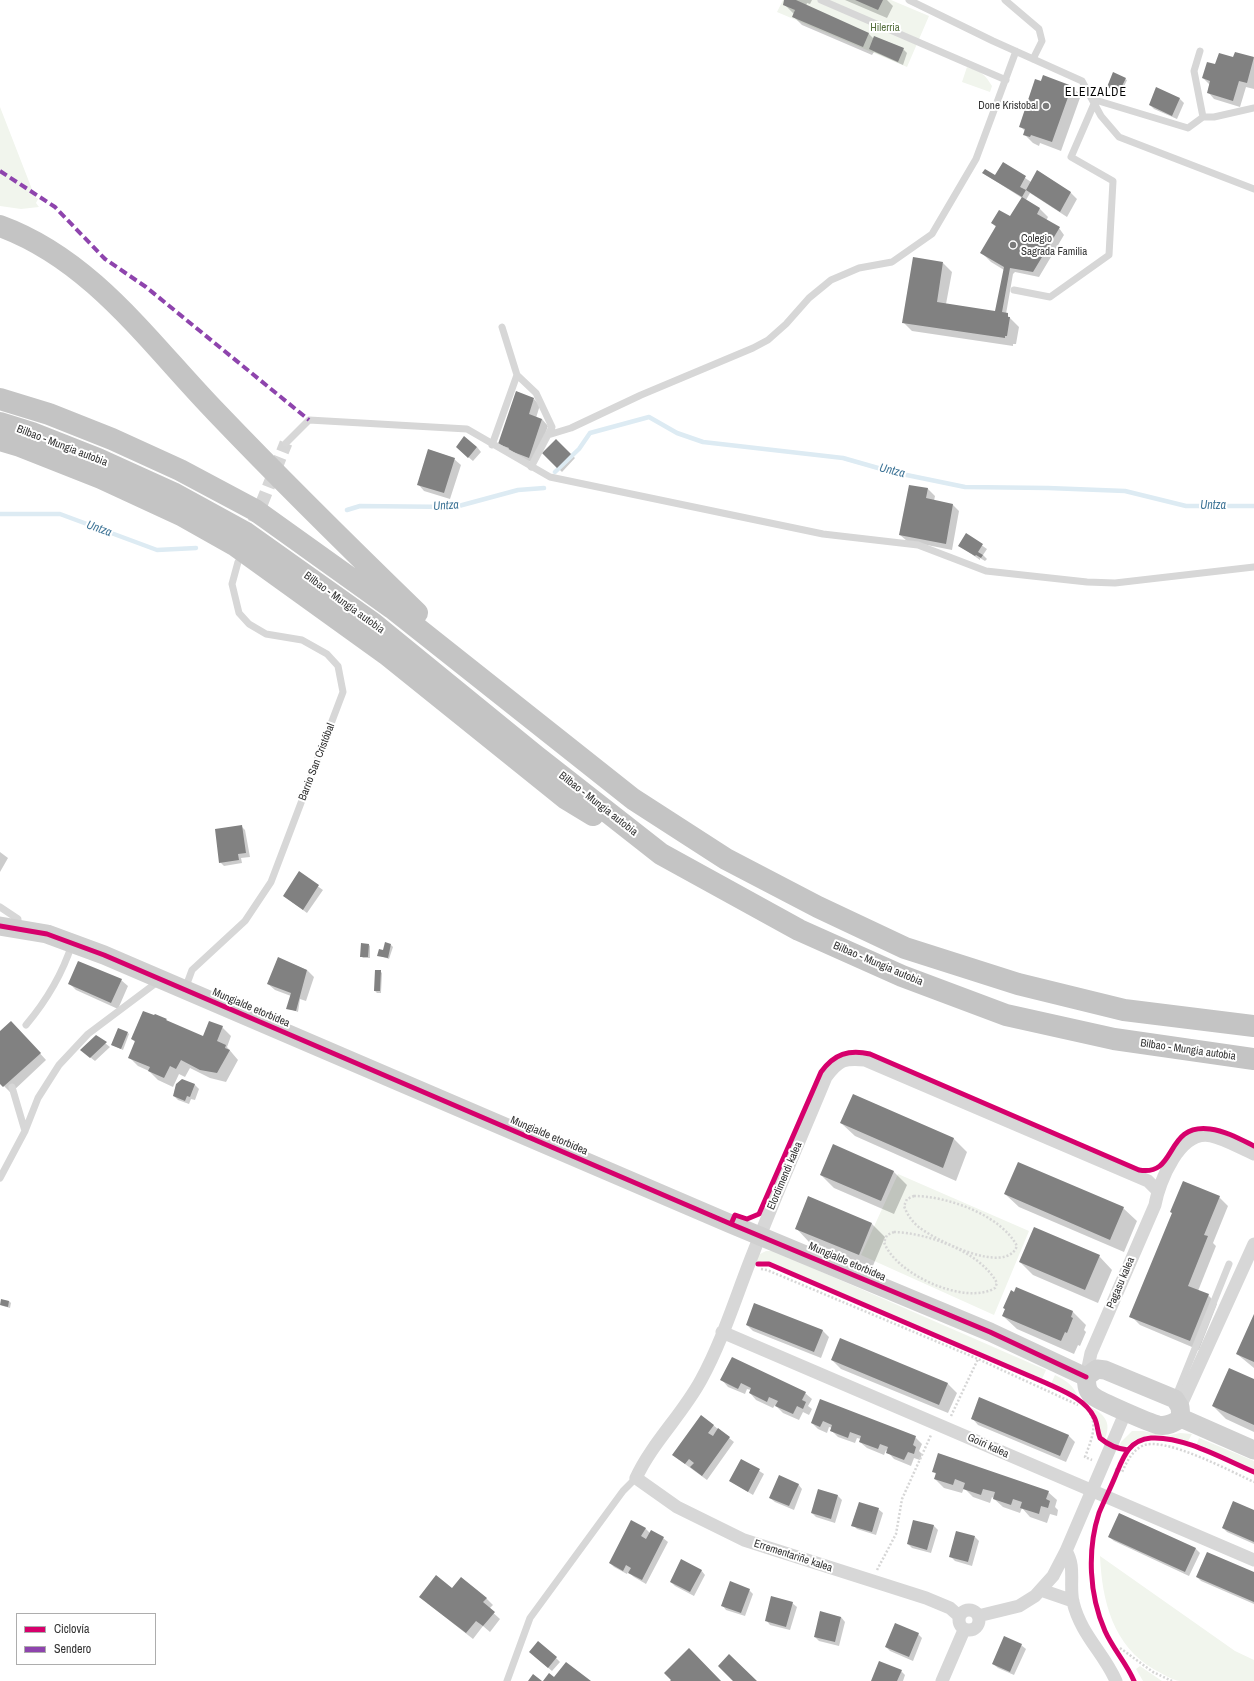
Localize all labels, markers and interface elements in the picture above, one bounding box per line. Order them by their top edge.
park label: Hilerria [870,21,900,35]
district label: ELEIZALDE [1065,86,1127,100]
place label: Done Kristobal [978,99,1038,113]
marker: Done Kristobal [1041,101,1051,111]
place label: Colegio Sagrada Familia [1021,232,1087,258]
marker: Colegio Sagrada Familia [1008,240,1018,250]
street label: Bilbao - Mungia autobia [15,423,109,469]
water label: Untza [878,461,906,481]
water label: Untza [433,498,459,514]
water label: Untza [1200,499,1226,513]
water label: Untza [84,518,114,540]
street label: Bilbao - Mungia autobia [301,569,387,637]
street label: Barrio San Cristóbal [296,721,338,803]
street label: Bilbao - Mungia autobia [556,769,640,839]
street label: Bilbao - Mungia autobia [831,939,925,989]
street label: Mungialde etorbidea [210,986,292,1030]
street label: Bilbao - Mungia autobia [1139,1037,1237,1063]
street label: Mungialde etorbidea [508,1114,590,1158]
street label: Elordimendi kalea [765,1140,805,1212]
street label: Mungialde etorbidea [806,1240,888,1284]
street label: Pagasu kalea [1104,1255,1138,1311]
street label: Goiri kalea [965,1431,1011,1461]
street label: Errementariñe kalea [752,1537,834,1575]
legend [16,1613,156,1665]
text: Ciclovía [54,1621,90,1637]
text: Sendero [54,1641,91,1657]

